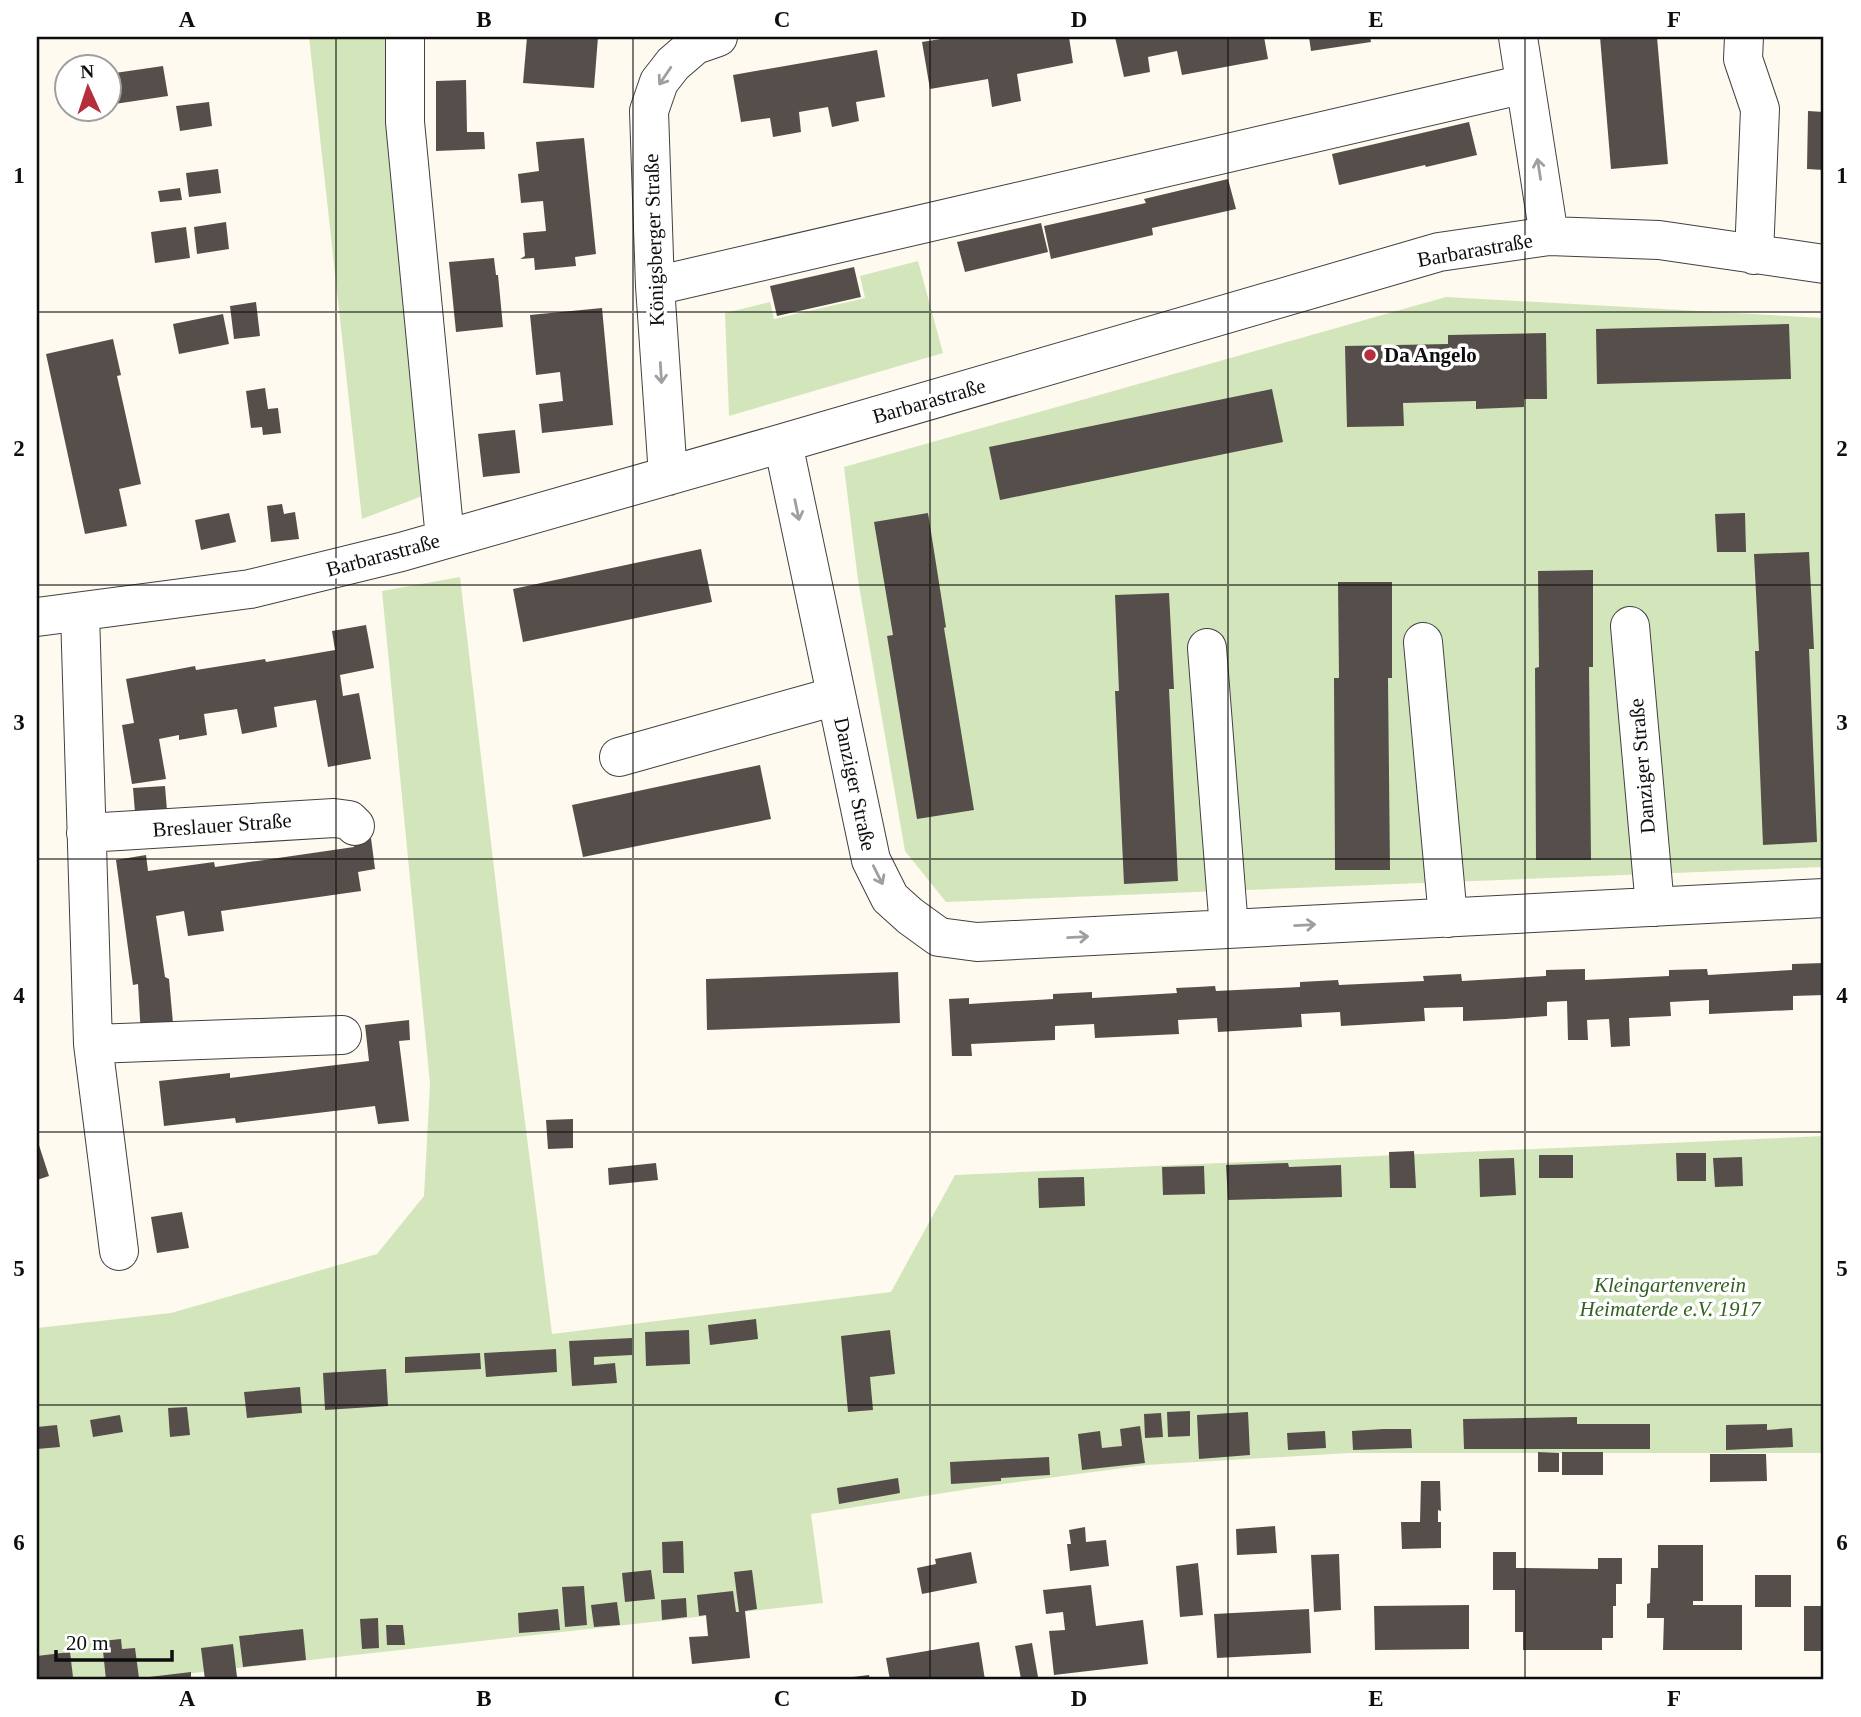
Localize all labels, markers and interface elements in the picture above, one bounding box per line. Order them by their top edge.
text: A [179,7,196,32]
text: B [476,7,492,32]
text: C [774,7,790,32]
text: D [1071,7,1087,32]
text: E [1368,7,1384,32]
text: F [1667,7,1681,32]
north arrow [52,52,122,122]
text: N [80,61,95,82]
one-way arrow [658,66,672,85]
street label: Königsberger Straße [639,153,669,327]
one-way arrow [1532,158,1545,181]
text: 1 [13,163,25,188]
text: 1 [1836,163,1848,188]
street label: Barbarastraße [1415,228,1535,272]
place label: Da Angelo [1384,343,1477,367]
marker: Da Angelo [1362,347,1378,363]
one-way arrow [655,362,668,384]
street label: Barbarastraße [870,373,988,429]
text: 2 [13,436,25,461]
text: 2 [1836,436,1848,461]
one-way arrow [790,498,804,521]
street label: Barbarastraße [324,528,442,582]
street label: Danziger Straße [1624,697,1660,835]
text: 3 [13,710,25,735]
text: 3 [1836,710,1848,735]
street label: Danziger Straße [829,715,881,853]
street label: Breslauer Straße [152,808,292,842]
one-way arrow [872,864,886,885]
one-way arrow [1293,919,1316,932]
one-way arrow [1066,930,1088,943]
text: 4 [13,983,25,1008]
text: 4 [1836,983,1848,1008]
text: 5 [13,1256,25,1281]
text: 5 [1836,1256,1848,1281]
park label: Kleingartenverein Heimaterde e.V. 1917 [1579,1273,1762,1321]
text: 6 [13,1530,25,1555]
text: 6 [1836,1530,1848,1555]
scale bar [56,1619,172,1663]
text: 20 m [66,1631,109,1655]
text: A [179,1686,196,1711]
text: B [476,1686,492,1711]
text: C [774,1686,790,1711]
text: D [1071,1686,1087,1711]
text: E [1368,1686,1384,1711]
text: F [1667,1686,1681,1711]

